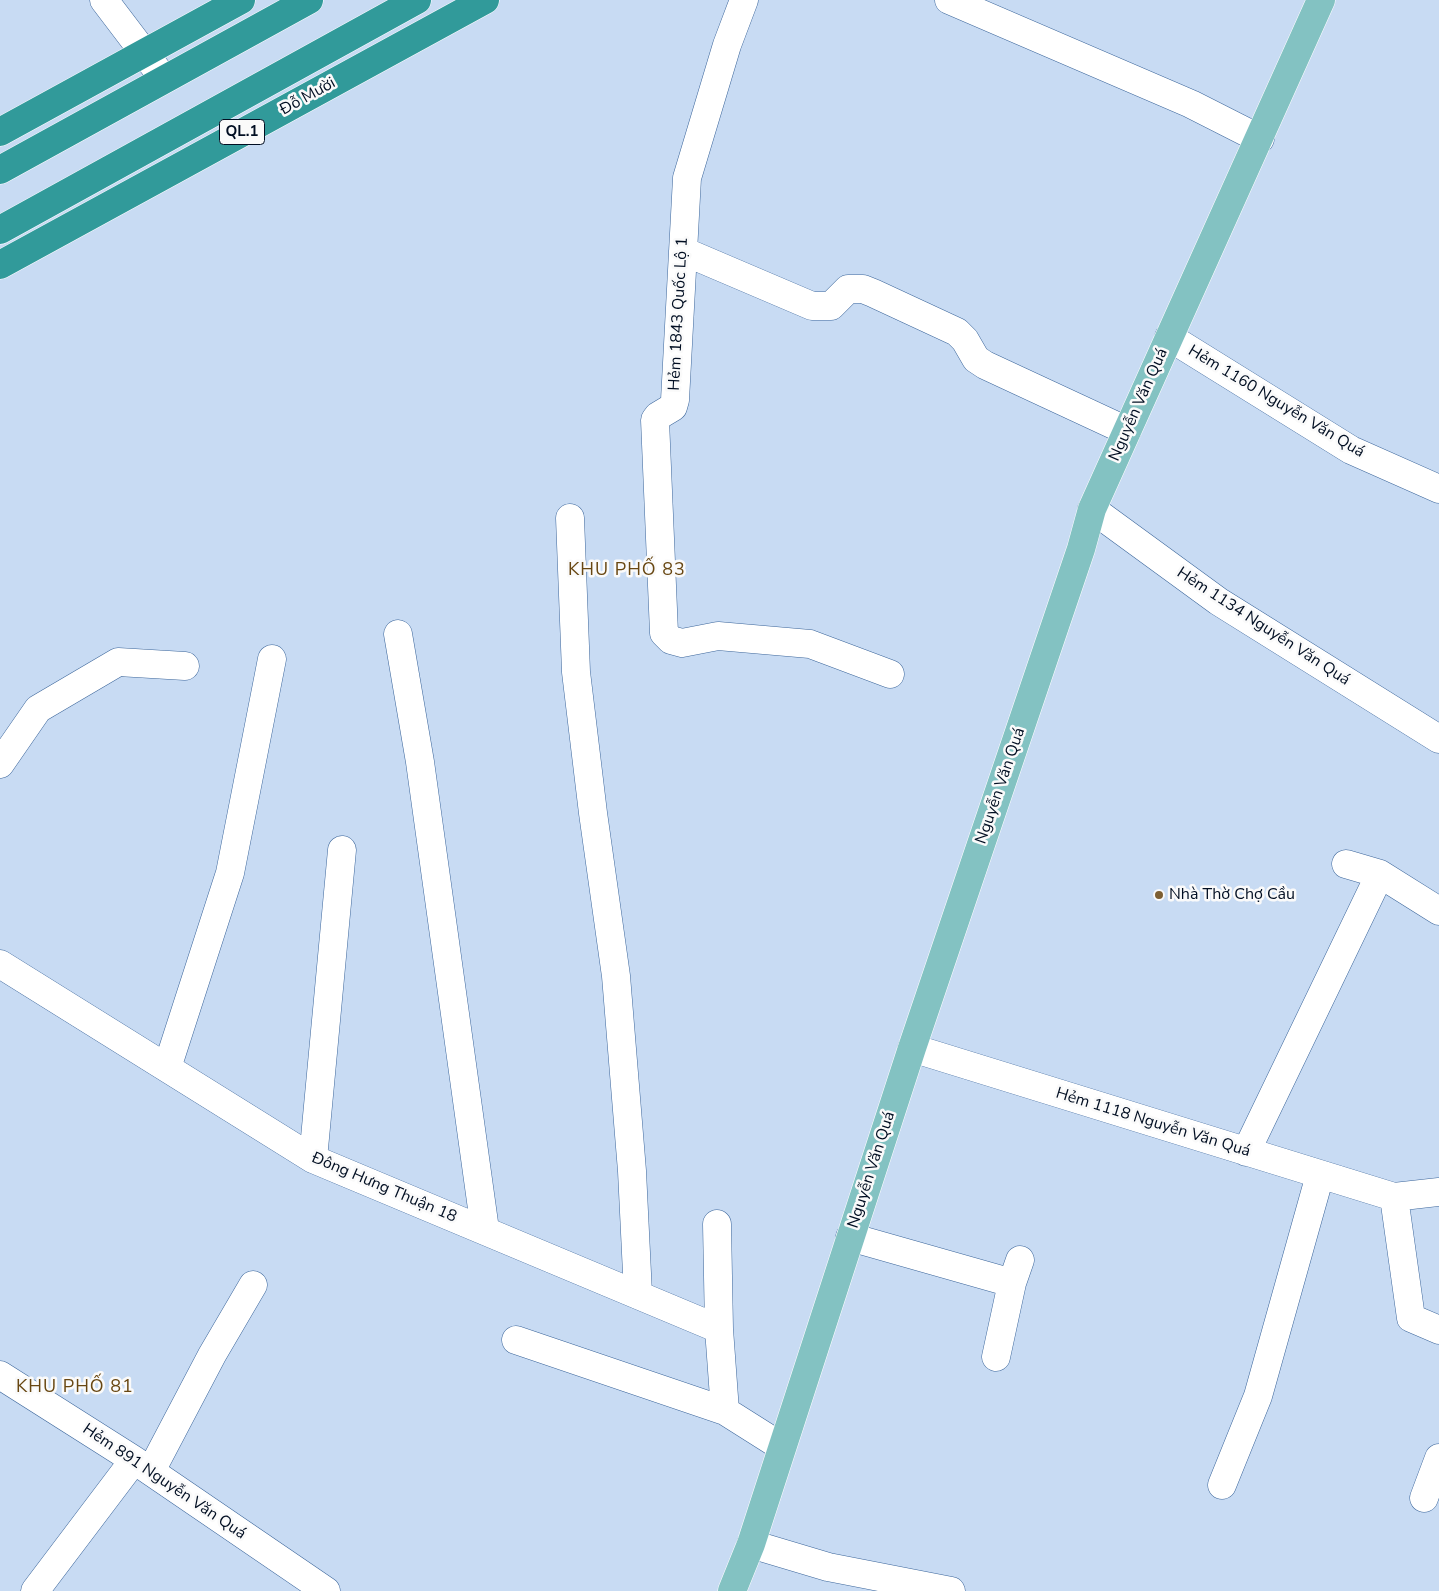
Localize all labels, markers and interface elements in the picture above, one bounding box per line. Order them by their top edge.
street label: Đỗ Mười [277,74,339,120]
road number: QL.1 [220,120,264,144]
street label: Hẻm 1843 Quốc Lộ 1 [665,237,693,391]
street label: Hẻm 1160 Nguyễn Văn Quá [1184,342,1368,462]
street label: Nguyễn Văn Quá [1106,346,1172,464]
district label: KHU PHỐ 83 [567,560,687,582]
street label: Hẻm 1134 Nguyễn Văn Quá [1173,564,1353,690]
street label: Nguyễn Văn Quá [972,725,1030,847]
place label: Nhà Thờ Chợ Cầu [1169,885,1295,905]
marker: Nhà Thờ Chợ Cầu [1153,889,1165,901]
street label: Hẻm 1118 Nguyễn Văn Quá [1053,1084,1253,1162]
street label: Nguyễn Văn Quá [844,1109,900,1231]
street label: Đông Hưng Thuận 18 [309,1149,459,1227]
district label: KHU PHỐ 81 [15,1377,135,1399]
street label: Hẻm 891 Nguyễn Văn Quá [79,1420,249,1544]

